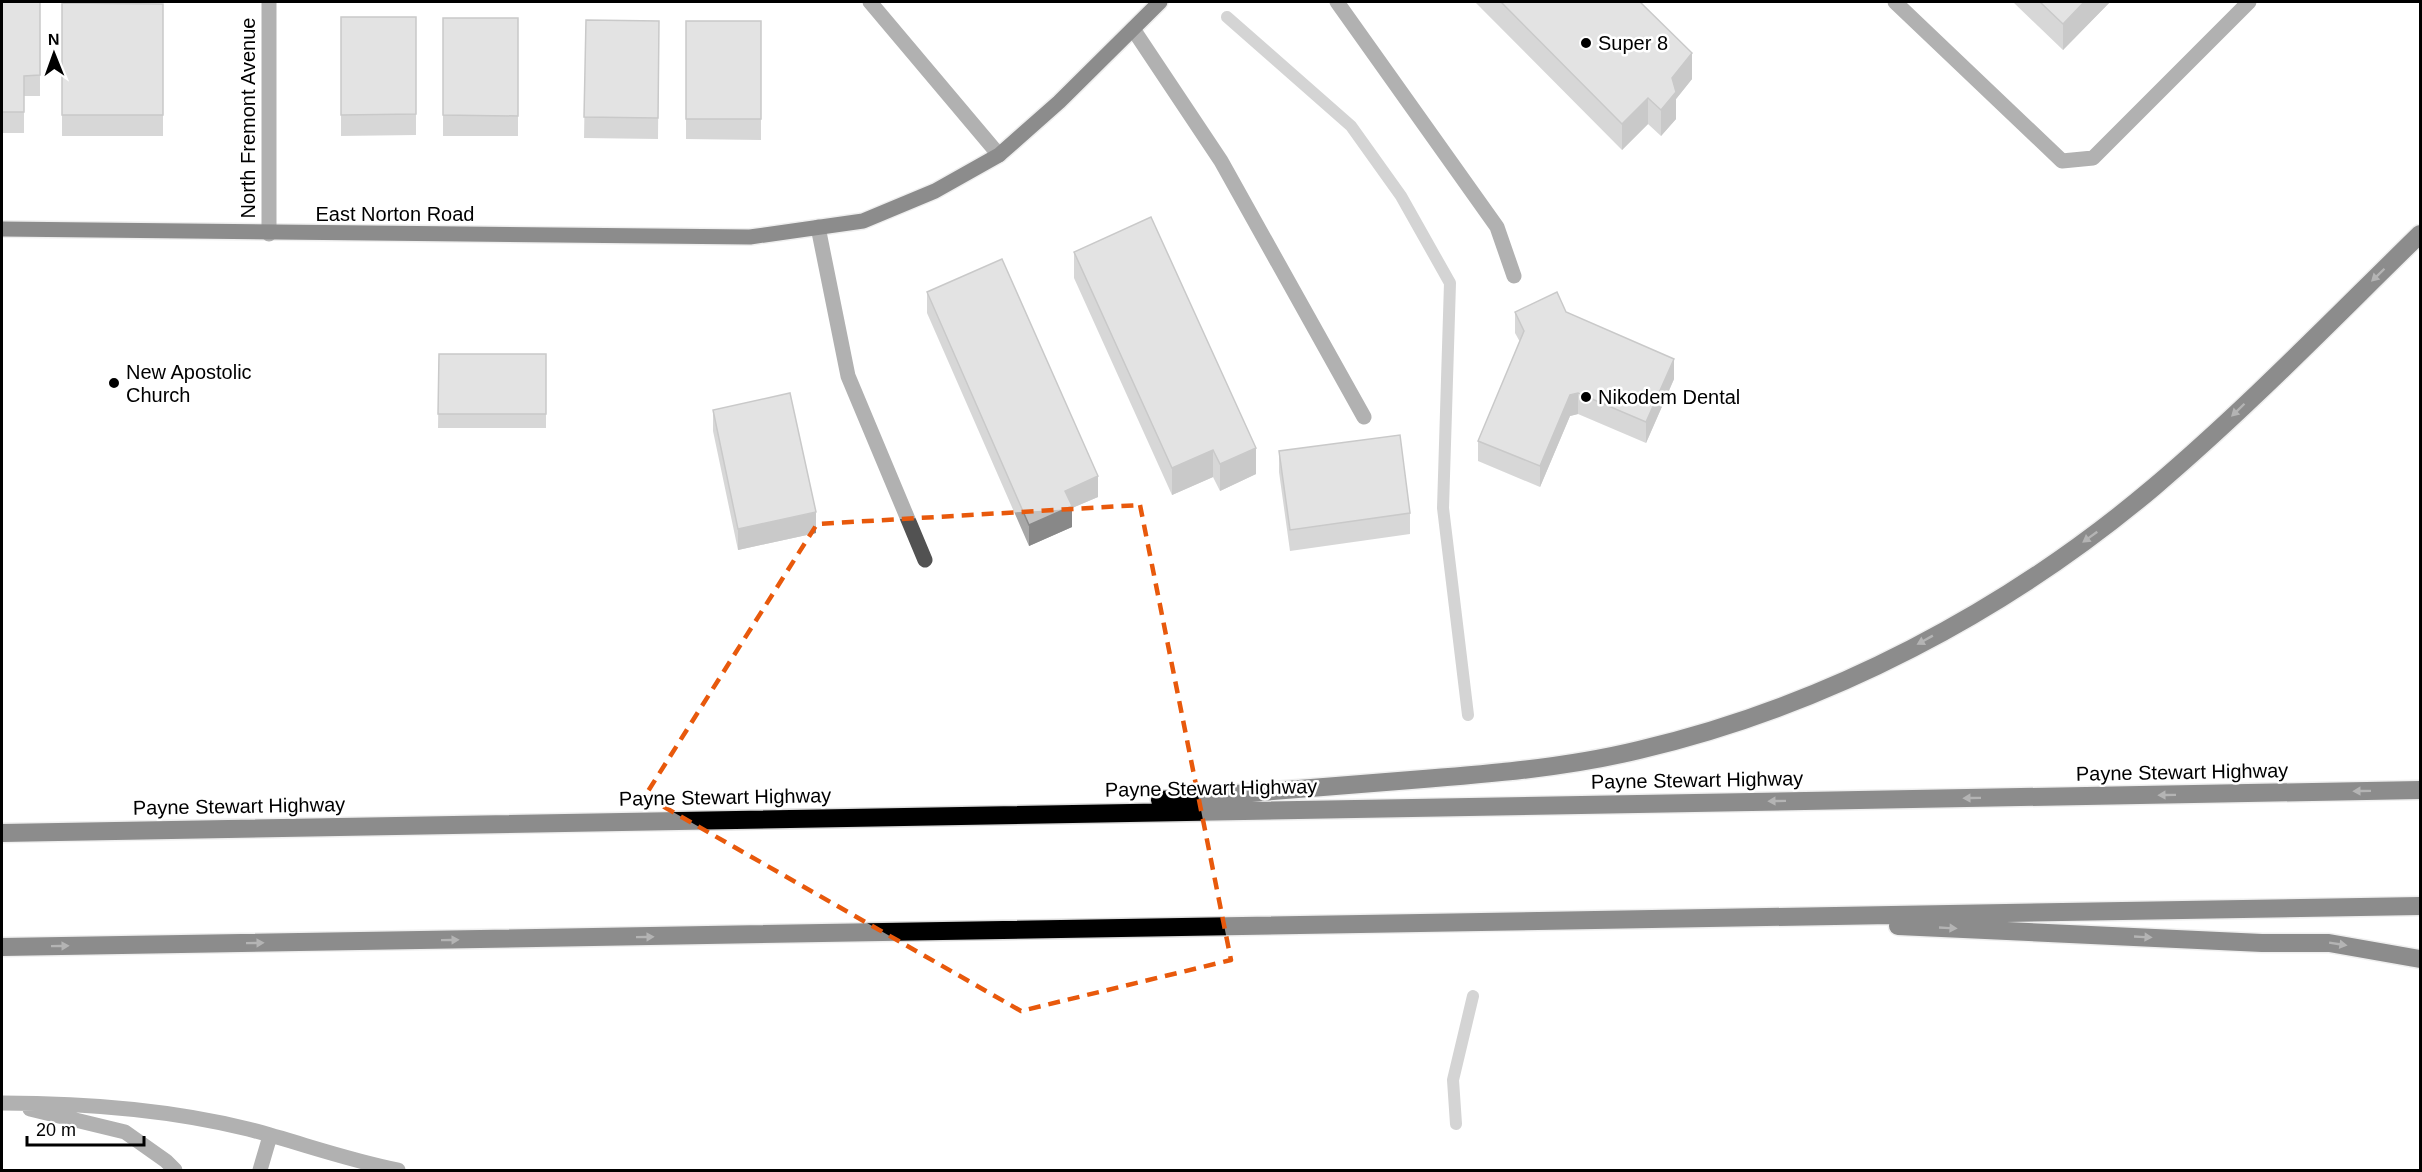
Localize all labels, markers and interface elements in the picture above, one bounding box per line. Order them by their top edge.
street label: North Fremont Avenue [237,18,259,218]
north arrow [24,24,84,84]
text: N [48,31,60,48]
place label: Super 8 [1598,32,1668,54]
marker: Super 8 [1579,36,1593,50]
street label: East Norton Road [316,203,474,225]
one-way arrow [2371,268,2386,282]
place label: New Apostolic Church [126,361,252,406]
marker: New Apostolic Church [107,376,121,390]
place label: Nikodem Dental [1598,386,1740,408]
marker: Nikodem Dental [1579,390,1593,404]
one-way arrow [2230,403,2245,417]
one-way arrow [2082,531,2098,543]
one-way arrow [1916,635,1933,645]
street label: Payne Stewart Highway [2076,759,2288,785]
street label: Payne Stewart Highway [1591,767,1803,793]
street label: Payne Stewart Highway [1105,775,1317,801]
street label: Payne Stewart Highway [619,784,831,810]
one-way arrow [2353,786,2372,796]
one-way arrow [2158,790,2177,799]
street label: Payne Stewart Highway [133,793,345,819]
one-way arrow [1963,793,1982,803]
one-way arrow [1768,796,1787,806]
one-way arrow [1939,924,1958,933]
one-way arrow [635,932,654,942]
one-way arrow [2134,933,2153,942]
one-way arrow [440,935,459,945]
one-way arrow [245,938,264,948]
one-way arrow [2328,940,2347,949]
one-way arrow [50,942,69,951]
scale bar [27,1109,144,1147]
text: 20 m [36,1120,76,1140]

